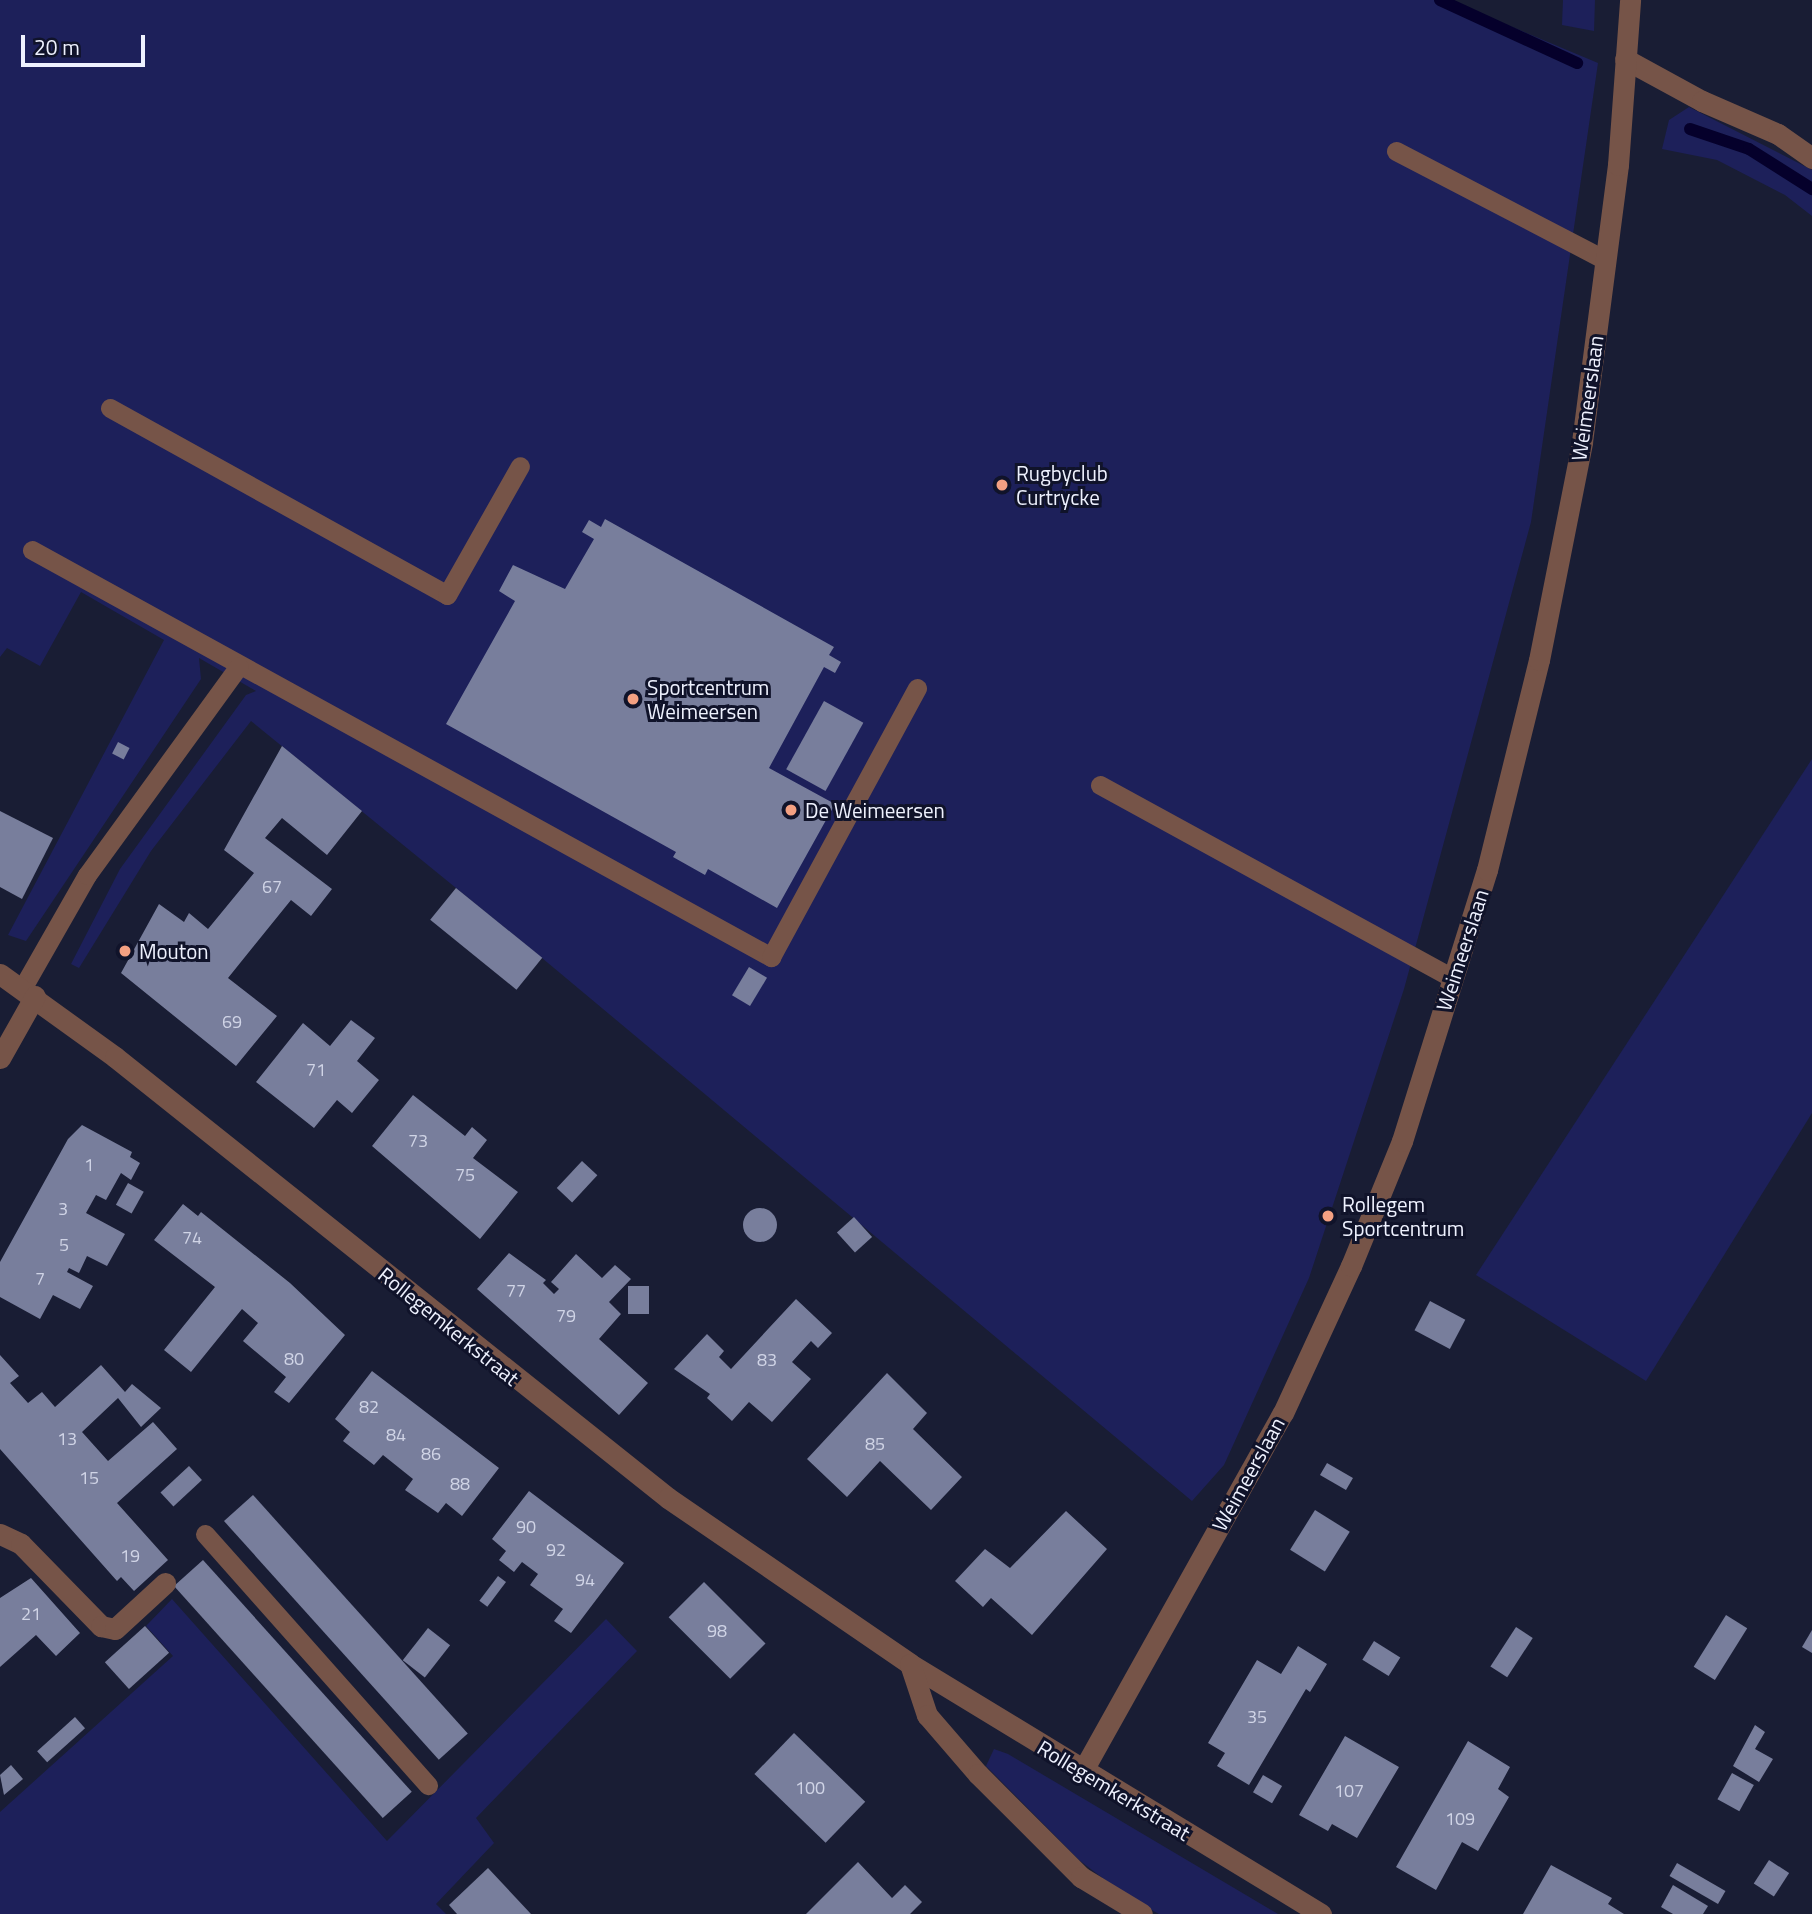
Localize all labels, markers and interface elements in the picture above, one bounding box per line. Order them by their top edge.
scale bar [24,21,149,65]
text: 20 m [34,31,80,63]
street label: Weimeerslaan [1566,334,1608,462]
place label: Rugbyclub Curtrycke [1016,460,1108,510]
marker: Rugbyclub Curtrycke [994,477,1010,493]
place label: Sportcentrum Weimeersen [647,674,769,724]
marker: Sportcentrum Weimeersen [625,691,641,707]
place label: De Weimeersen [805,797,945,823]
marker: De Weimeersen [783,802,799,818]
house number: 67 [262,876,282,898]
street label: Weimeerslaan [1430,886,1494,1014]
place label: Mouton [139,938,209,964]
marker: Mouton [117,943,133,959]
house number: 69 [222,1011,242,1033]
house number: 71 [306,1059,326,1081]
house number: 73 [408,1130,428,1152]
house number: 1 [84,1154,94,1176]
house number: 75 [455,1164,475,1186]
place label: Rollegem Sportcentrum [1342,1191,1464,1241]
house number: 3 [58,1198,68,1220]
marker: Rollegem Sportcentrum [1320,1208,1336,1224]
house number: 74 [182,1227,202,1249]
house number: 5 [59,1234,69,1256]
street label: Rollegemkerkstraat [374,1262,524,1390]
house number: 7 [35,1268,45,1290]
house number: 77 [506,1280,526,1302]
house number: 79 [556,1305,576,1327]
house number: 80 [284,1348,304,1370]
house number: 83 [757,1349,777,1371]
house number: 82 [359,1396,379,1418]
street label: Weimeerslaan [1206,1413,1290,1535]
house number: 84 [386,1424,406,1446]
house number: 13 [57,1428,77,1450]
house number: 85 [865,1433,885,1455]
house number: 86 [421,1443,441,1465]
house number: 15 [79,1467,99,1489]
house number: 88 [450,1473,470,1495]
house number: 90 [516,1516,536,1538]
house number: 92 [546,1539,566,1561]
house number: 19 [120,1545,140,1567]
house number: 94 [575,1569,595,1591]
house number: 21 [21,1603,41,1625]
house number: 98 [707,1620,727,1642]
house number: 35 [1247,1706,1267,1728]
street label: Rollegemkerkstraat [1033,1734,1195,1846]
house number: 100 [795,1777,825,1799]
house number: 107 [1334,1780,1364,1802]
house number: 109 [1445,1808,1475,1830]

